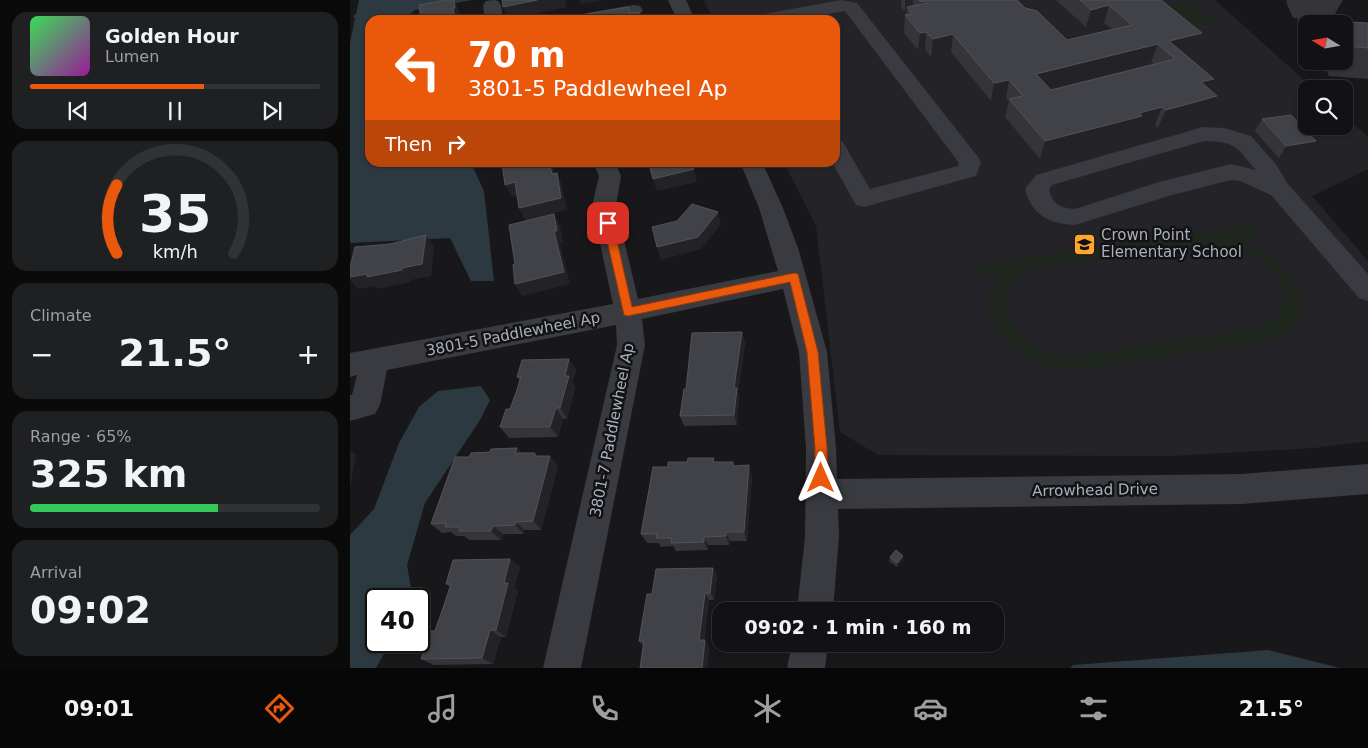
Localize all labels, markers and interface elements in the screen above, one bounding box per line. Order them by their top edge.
north arrow [1298,15,1352,70]
map controls [1298,15,1353,135]
text: Golden Hour [105,25,239,47]
icon: left [385,35,450,100]
text: 70 m [468,35,565,75]
text: Lumen [105,47,159,66]
text: 3801-5 Paddlewheel Ap [468,76,727,101]
button: search [1298,80,1353,135]
icon: previous [64,97,92,125]
icon: pause [161,97,189,125]
icon: next [258,97,286,125]
icon: right [442,130,470,158]
text: Then [385,133,432,155]
text: 35 [139,184,211,244]
pin [587,202,629,244]
icon: arrive [594,209,622,237]
place label: Crown Point Elementary School [1101,226,1242,261]
school or university icon: Crown Point Elementary School [1073,232,1097,256]
text: km/h [152,241,198,262]
text: Climate [30,306,92,325]
street label: 3801-5 Paddlewheel Ap [424,308,602,360]
text: 21.5° [119,331,231,375]
text: − [30,338,53,371]
text: + [297,338,320,371]
street label: 3801-7 Paddlewheel Ap [586,341,638,519]
text: Range · 65% [30,427,132,446]
position arrow [794,451,846,503]
text: 325 km [30,452,187,496]
street label: Arrowhead Drive [1032,480,1158,500]
text: Arrival [30,563,82,582]
text: 09:02 [30,588,151,632]
speed limit sign: 40 [365,588,430,653]
text: 09:02 · 1 min · 160 m [744,616,972,638]
icon: directions [262,691,297,726]
icon: music [425,691,460,726]
icon: phone [587,691,622,726]
icon: climate [750,691,785,726]
icon: car [913,691,948,726]
icon: filters [1076,691,1111,726]
text: 09:01 [64,696,134,721]
text: 21.5° [1239,696,1304,721]

